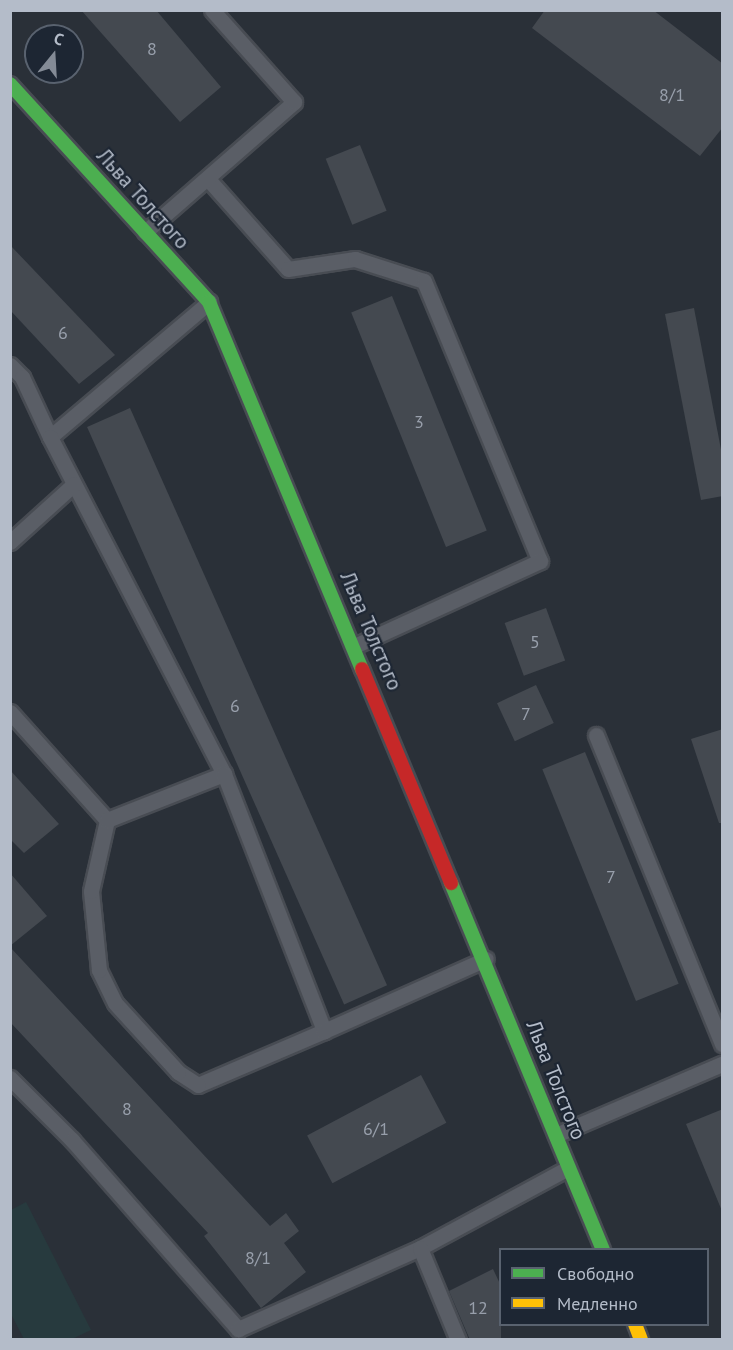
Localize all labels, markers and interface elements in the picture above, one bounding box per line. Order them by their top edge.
north arrow [24,24,84,84]
text: С [52,28,66,50]
house number: 8 [147,38,157,60]
house number: 8/1 [659,84,685,106]
street label: Льва Толстого [91,143,195,255]
house number: 6 [58,322,68,344]
house number: 3 [414,411,424,433]
street label: Льва Толстого [335,568,407,694]
house number: 5 [530,631,540,653]
house number: 6 [230,695,240,717]
house number: 7 [521,703,531,725]
house number: 7 [606,866,616,888]
street label: Льва Толстого [521,1016,591,1144]
house number: 8 [122,1098,132,1120]
house number: 6/1 [363,1118,389,1140]
house number: 8/1 [245,1247,271,1269]
legend [499,1248,709,1326]
text: Свободно [557,1262,634,1285]
text: Медленно [557,1292,638,1315]
house number: 12 [468,1297,488,1319]

